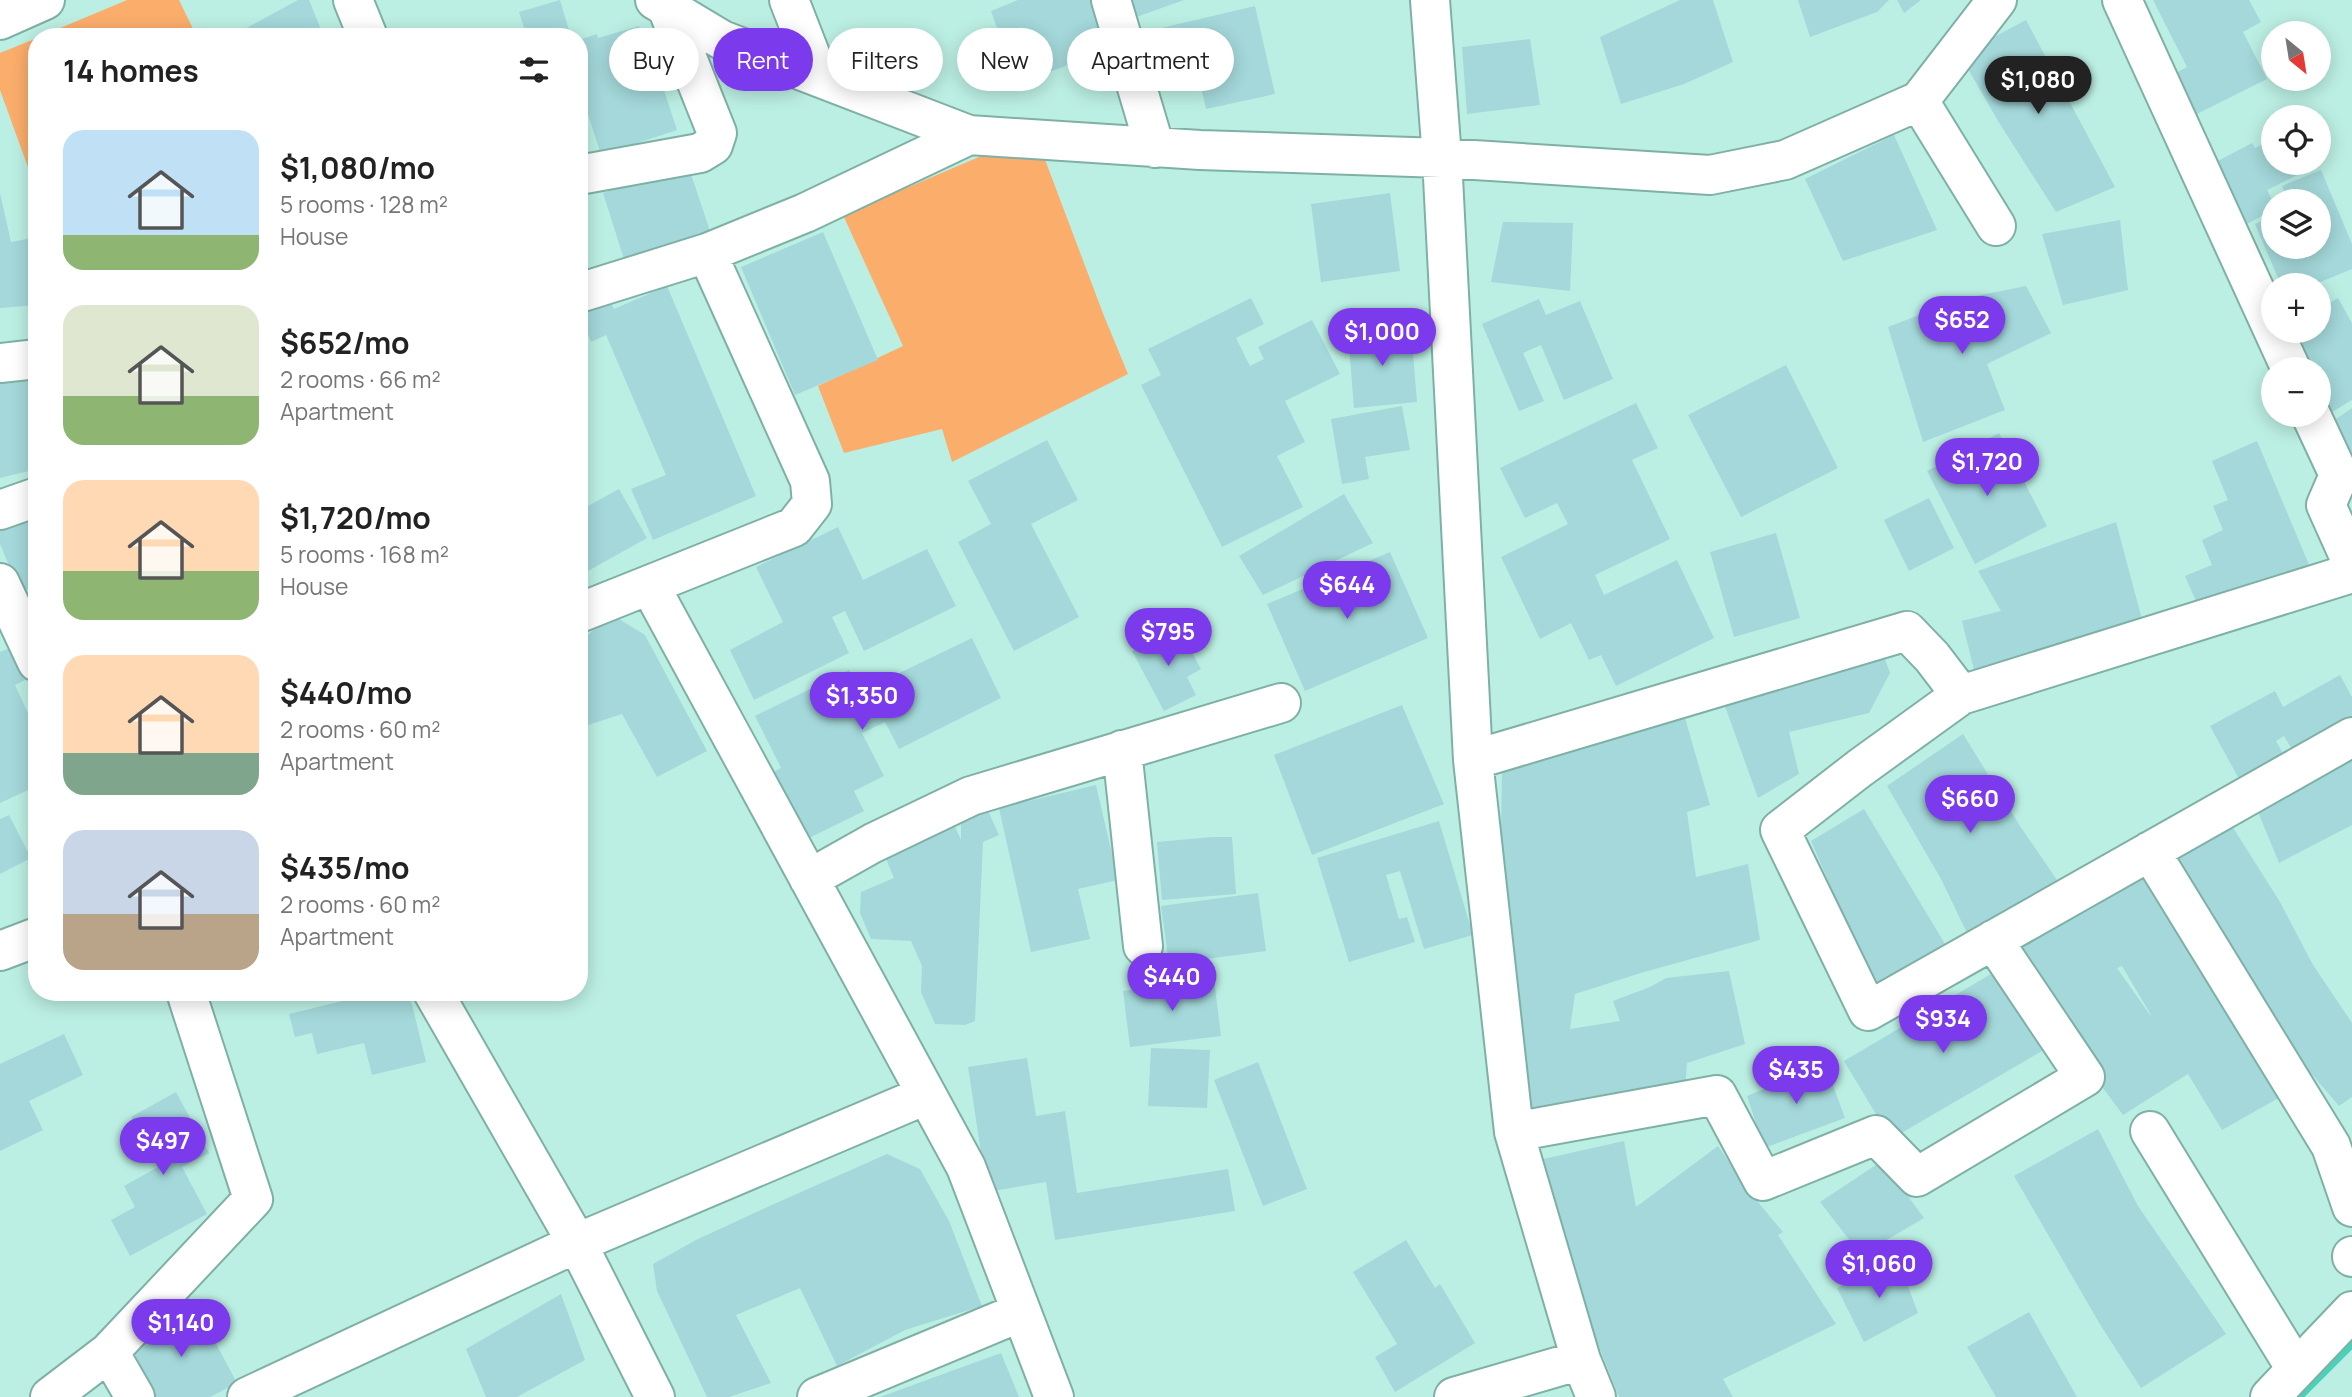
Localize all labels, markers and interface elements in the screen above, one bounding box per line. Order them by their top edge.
north arrow [2261,21,2331,91]
map controls [2261,21,2331,427]
chip: Buy [609,28,699,91]
chip: Rent [713,28,813,91]
chip: Filters [827,28,943,91]
chip: New [957,28,1053,91]
chip: Apartment [1067,28,1234,91]
text: 14 homes [63,50,199,91]
icon: filters [515,51,553,89]
pin: $1,080 [1981,57,2095,116]
text: $1,080 [2001,63,2075,95]
button: locate [2261,105,2331,175]
text: $1,080/mo [280,147,435,188]
icon: home [119,158,203,242]
text: 5 rooms · 128 m² [280,188,448,220]
button: layers [2261,189,2331,259]
text: House [280,220,349,252]
button: + [2261,273,2331,343]
pin: $652 [1921,296,2003,356]
text: $652 [1934,303,1990,335]
pin: $1,000 [1325,308,1439,368]
text: $1,000 [1344,315,1420,347]
text: $652/mo [280,322,410,363]
icon: home [119,333,203,417]
button: − [2261,357,2331,427]
text: 2 rooms · 66 m² [280,363,441,395]
text: Apartment [280,395,394,427]
pin: $1,720 [1930,438,2044,498]
text: $1,720 [1951,445,2023,477]
text: $1,720/mo [280,497,431,538]
icon: home [119,508,203,592]
text: 5 rooms · 168 m² [280,538,449,570]
pin: $644 [1306,562,1388,621]
text: $644 [1319,568,1375,600]
text: House [280,570,349,602]
pin: $795 [1127,608,1209,668]
text: $795 [1141,615,1195,647]
text: $440/mo [280,672,412,713]
pin: $1,350 [805,672,919,732]
text: $1,350 [826,679,898,711]
icon: home [119,683,203,767]
text: 2 rooms · 60 m² [280,713,441,745]
text: Apartment [280,745,394,777]
pin: $660 [1929,776,2011,835]
text: $660 [1941,782,1999,814]
text: $435/mo [280,847,409,888]
icon: home [119,858,203,942]
text: 2 rooms · 60 m² [280,888,441,920]
text: Apartment [280,920,394,952]
pin: $440 [1131,954,1213,1013]
text: $440 [1143,960,1201,992]
pin: $934 [1902,996,1984,1055]
text: $934 [1915,1002,1971,1034]
pin: $435 [1755,1046,1837,1106]
text: $435 [1768,1053,1824,1085]
pin: $497 [122,1118,204,1177]
text: $497 [136,1124,190,1156]
pin: $1,060 [1822,1240,1936,1300]
text: $1,060 [1841,1247,1917,1279]
pin: $1,140 [124,1300,238,1359]
text: $1,140 [147,1306,215,1338]

